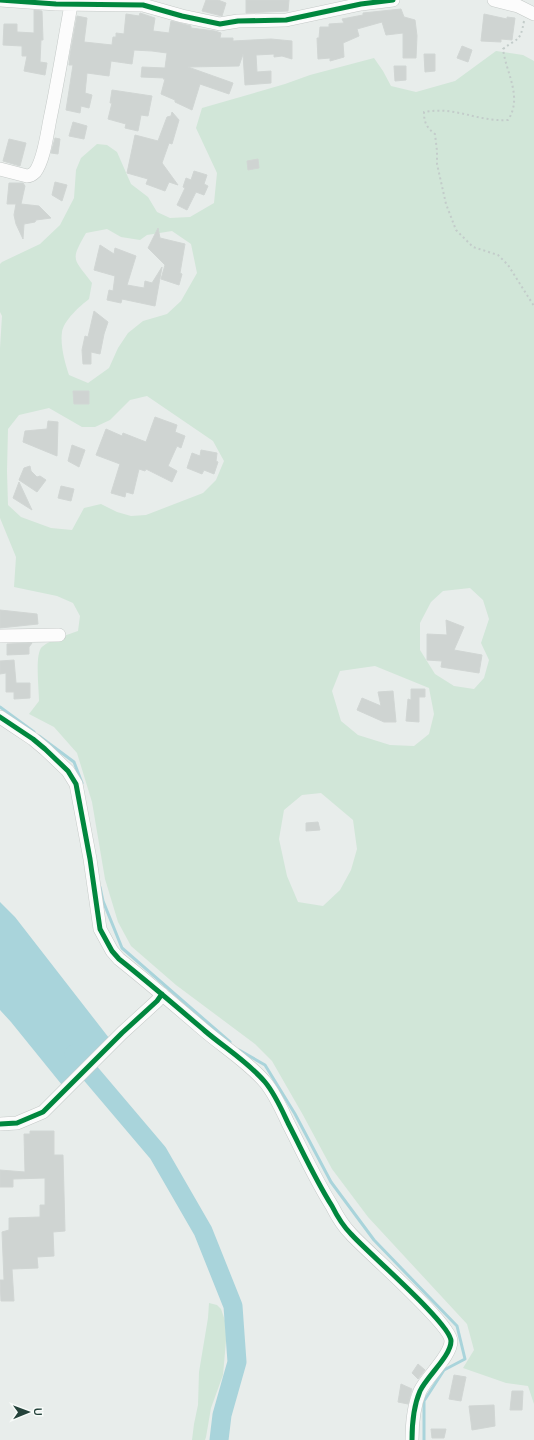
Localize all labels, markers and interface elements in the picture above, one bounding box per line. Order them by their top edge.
north arrow [8,1392,48,1432]
text: U [31,1408,45,1416]

